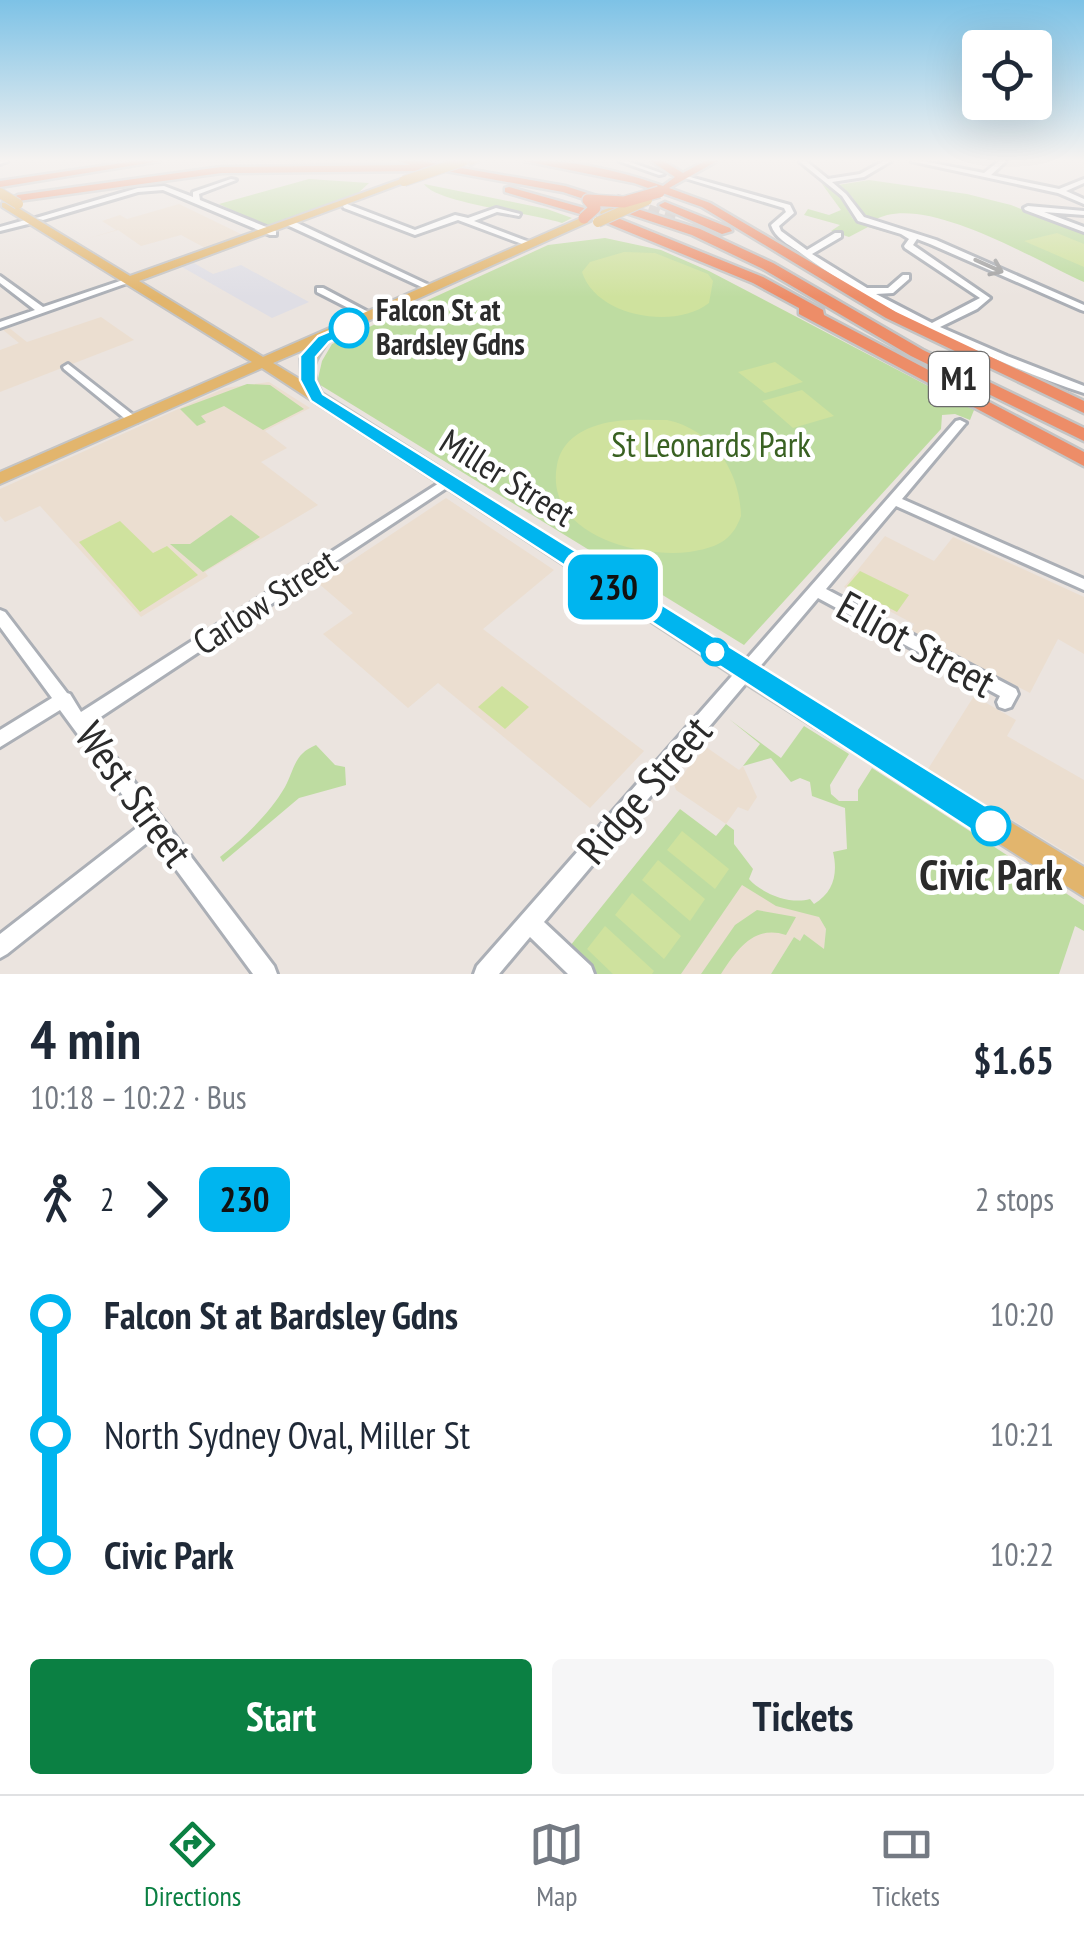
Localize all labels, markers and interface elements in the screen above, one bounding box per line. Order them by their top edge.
map controls [962,30,1052,120]
button: locate [962,30,1052,120]
one-way arrow [973,258,1004,276]
place label: Falcon St at Bardsley Gdns [376,290,525,363]
marker: Falcon St at Bardsley Gdns [330,309,368,347]
road number: M1 [929,352,989,406]
street label: Miller Street [432,418,584,537]
park label: St Leonards Park [611,421,811,467]
street label: Carlow Street [184,538,345,665]
line badge: 230 [556,554,670,620]
text: 230 [588,564,638,610]
street label: Elliot Street [828,578,1005,710]
unlabelled marker [702,639,728,665]
street label: Ridge Street [564,704,723,875]
street label: West Street [63,711,206,877]
marker: Civic Park [972,807,1010,845]
place label: Civic Park [919,847,1063,902]
text: 4 min [30,1003,141,1074]
text: $1.65 [973,1035,1054,1084]
text: 10:18 – 10:22 · Bus [30,1076,247,1118]
icon: walk [30,1172,85,1227]
icon: forward [129,1172,184,1227]
text: 230 [219,1176,270,1222]
text: 2 [100,1178,114,1220]
text: 2 stops [975,1178,1054,1220]
text: Falcon St at Bardsley Gdns [104,1290,458,1339]
text: 10:20 [990,1293,1054,1335]
text: North Sydney Oval, Miller St [104,1410,470,1459]
text: 10:21 [990,1413,1054,1455]
text: Civic Park [104,1530,234,1579]
text: 10:22 [990,1533,1054,1575]
button: Start [30,1659,532,1774]
button: Tickets [552,1659,1054,1774]
tab: Directions [144,1817,241,1914]
tab: Map [529,1817,584,1914]
tab: Tickets [872,1817,940,1914]

